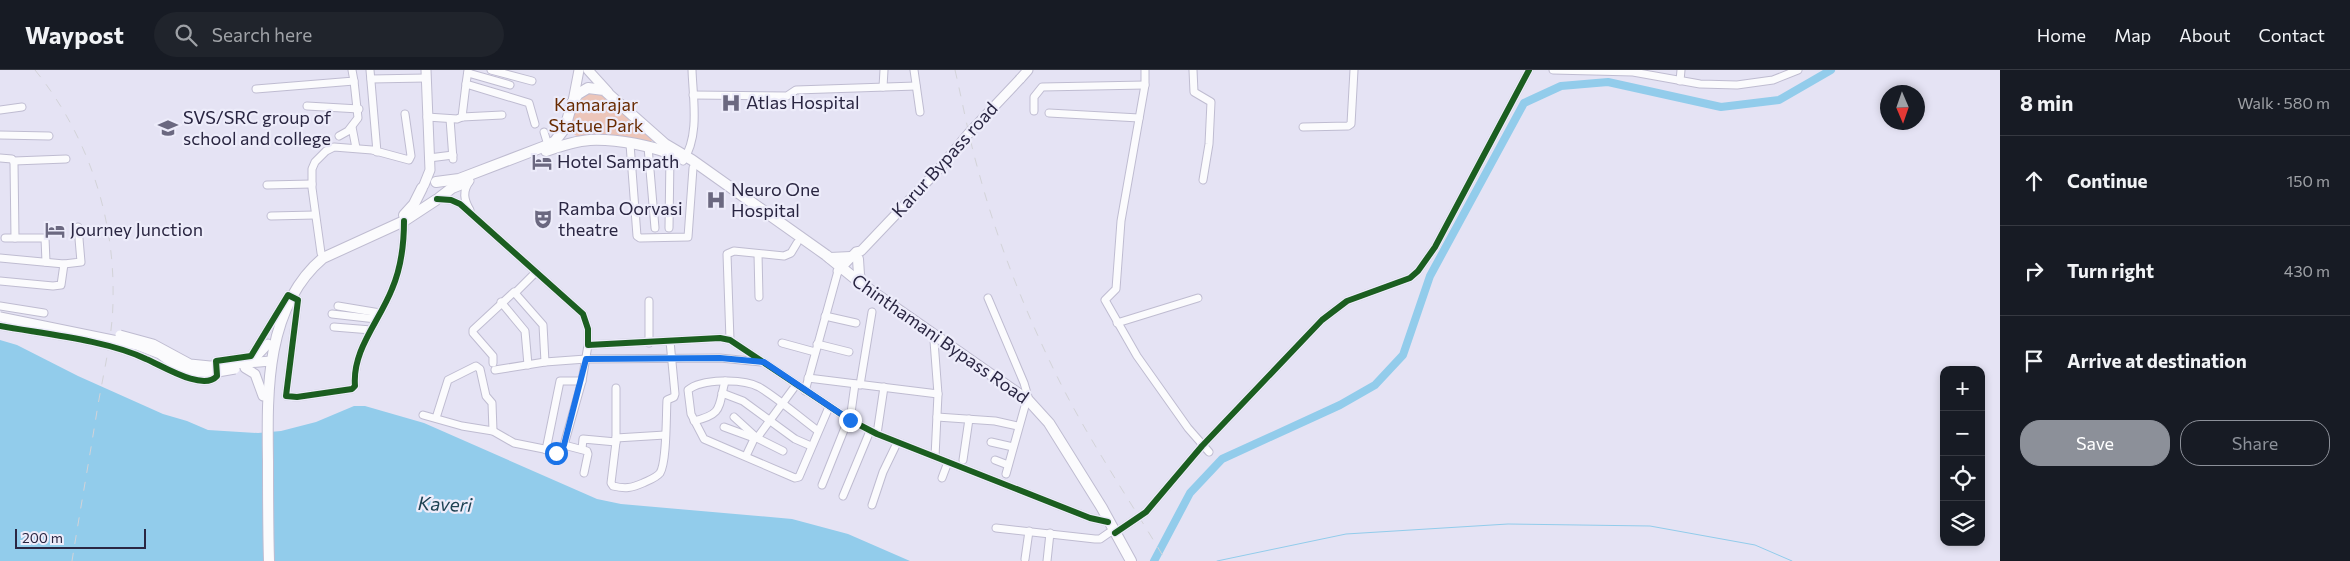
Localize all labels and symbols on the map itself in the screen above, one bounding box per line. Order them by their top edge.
north arrow [1880,85,1925,130]
place label: Atlas Hospital [746,91,860,113]
hospital icon: Atlas Hospital [720,92,742,114]
park label: Kamarajar Statue Park [548,93,644,136]
street label: Karur Bypass road [887,97,1002,222]
place label: SVS/SRC group of school and college [183,106,332,149]
school or university icon: SVS/SRC group of school and college [157,117,179,139]
place label: Hotel Sampath [557,150,679,172]
hotel icon: Hotel Sampath [531,151,553,173]
place label: Neuro One Hospital [731,178,820,221]
hospital icon: Neuro One Hospital [705,189,727,211]
place label: Ramba Oorvasi theatre [558,197,683,240]
theatre icon: Ramba Oorvasi theatre [532,208,554,230]
place label: Journey Junction [70,218,203,240]
hotel icon: Journey Junction [44,219,66,241]
street label: Chinthamani Bypass Road [848,269,1033,408]
route end [839,409,862,432]
route start [545,442,568,465]
water label: Kaveri [417,491,474,516]
scale bar [15,526,146,549]

